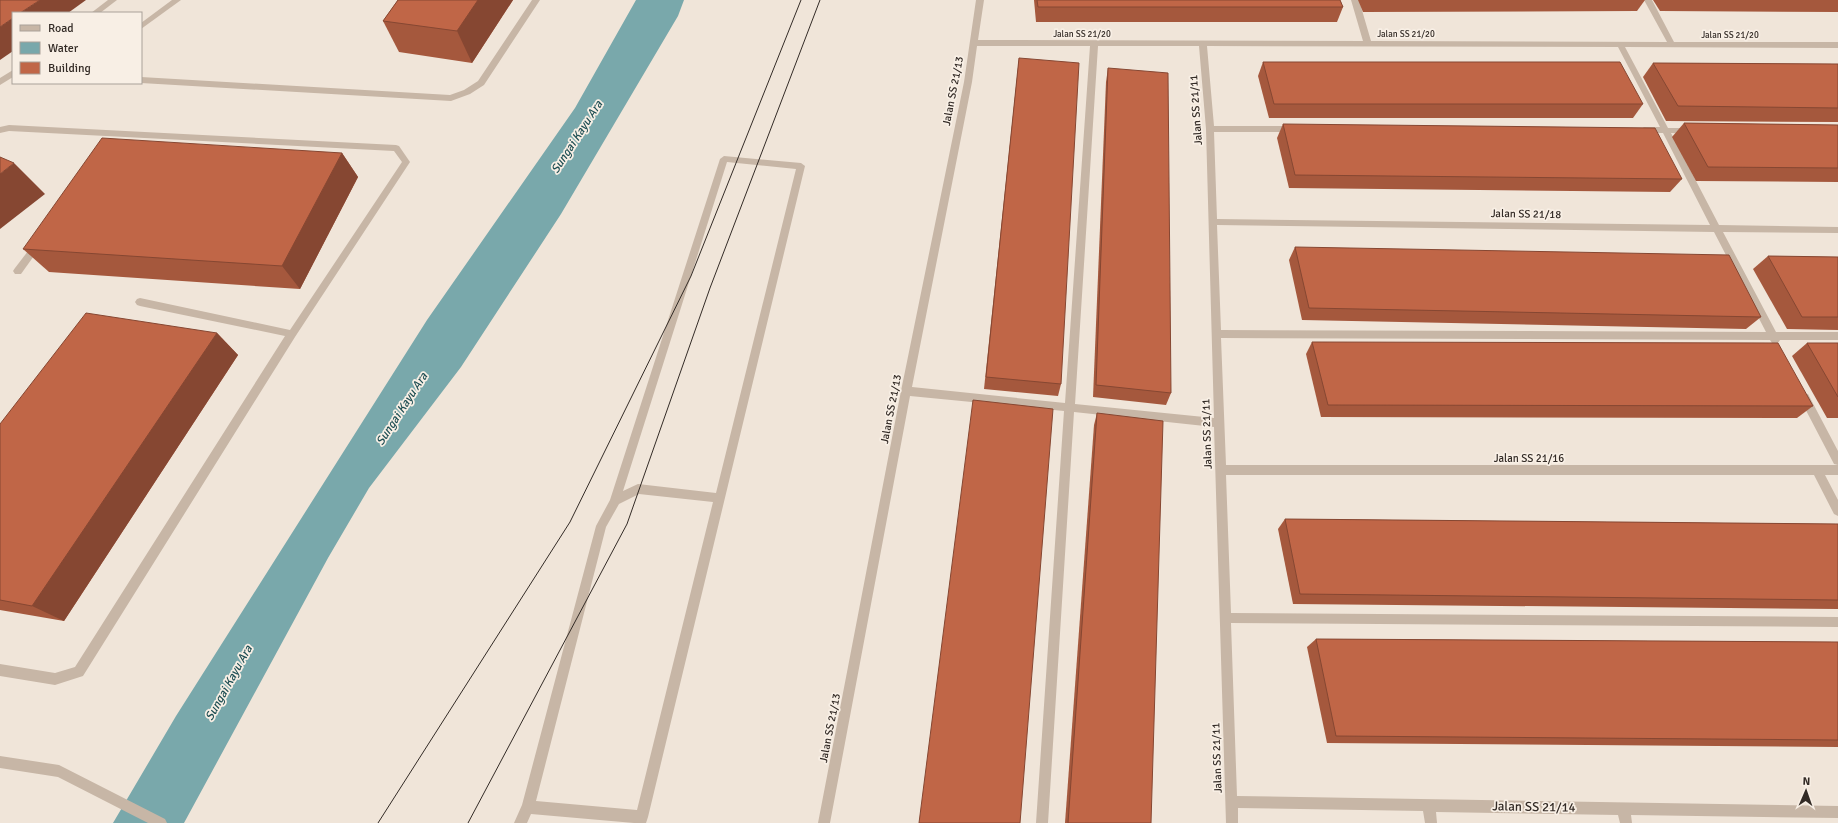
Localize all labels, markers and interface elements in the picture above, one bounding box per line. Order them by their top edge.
legend [12,12,142,84]
text: Road [48,21,74,36]
street label: Jalan SS 21/20 [1053,29,1111,40]
street label: Jalan SS 21/20 [1377,29,1435,40]
street label: Jalan SS 21/20 [1701,30,1759,41]
text: Water [48,41,79,56]
street label: Jalan SS 21/13 [940,55,966,127]
text: Building [48,61,91,76]
street label: Jalan SS 21/11 [1187,74,1205,146]
water label: Sungai Kayu Ara [548,97,607,176]
street label: Jalan SS 21/18 [1491,207,1561,221]
water label: Sungai Kayu Ara [373,369,432,448]
street label: Jalan SS 21/13 [878,373,904,445]
street label: Jalan SS 21/11 [1199,398,1215,469]
street label: Jalan SS 21/16 [1494,452,1564,465]
water label: Sungai Kayu Ara [202,642,256,723]
street label: Jalan SS 21/13 [817,692,843,764]
street label: Jalan SS 21/11 [1209,722,1225,793]
north arrow [1786,771,1826,811]
text: N [1802,775,1810,788]
street label: Jalan SS 21/14 [1492,798,1576,816]

